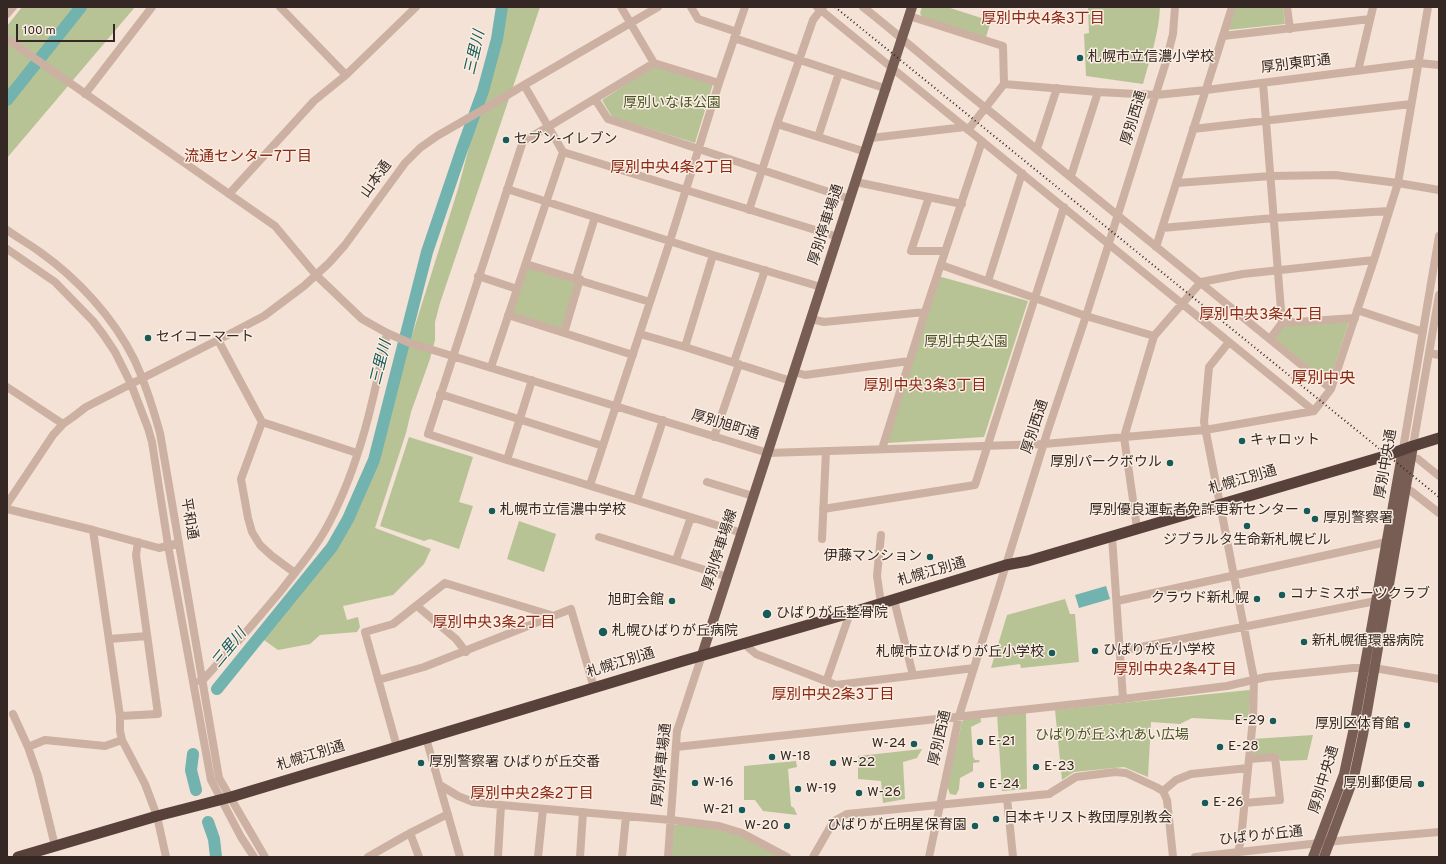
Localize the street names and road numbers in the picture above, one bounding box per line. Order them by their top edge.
street label: 厚別東町通 [1260,52,1332,78]
street label: 厚別西通 [1119,89,1151,147]
street label: 山本通 [358,158,396,202]
street label: 厚別停車場通 [806,182,848,268]
street label: 厚別西通 [1019,398,1053,456]
street label: 厚別旭町通 [689,408,761,444]
street label: 厚別中央通 [1373,428,1401,500]
street label: 札幌江別通 [1207,463,1279,499]
street label: 平和通 [176,497,200,541]
street label: 厚別停車場線 [700,507,742,593]
street label: 札幌江別通 [896,555,968,591]
street label: 札幌江別通 [585,646,657,682]
street label: 厚別西通 [927,709,955,767]
street label: 厚別停車場通 [650,722,676,808]
street label: 札幌江別通 [275,739,347,775]
street label: 厚別中央通 [1307,744,1343,816]
street label: ひばりが丘通 [1218,824,1304,850]

